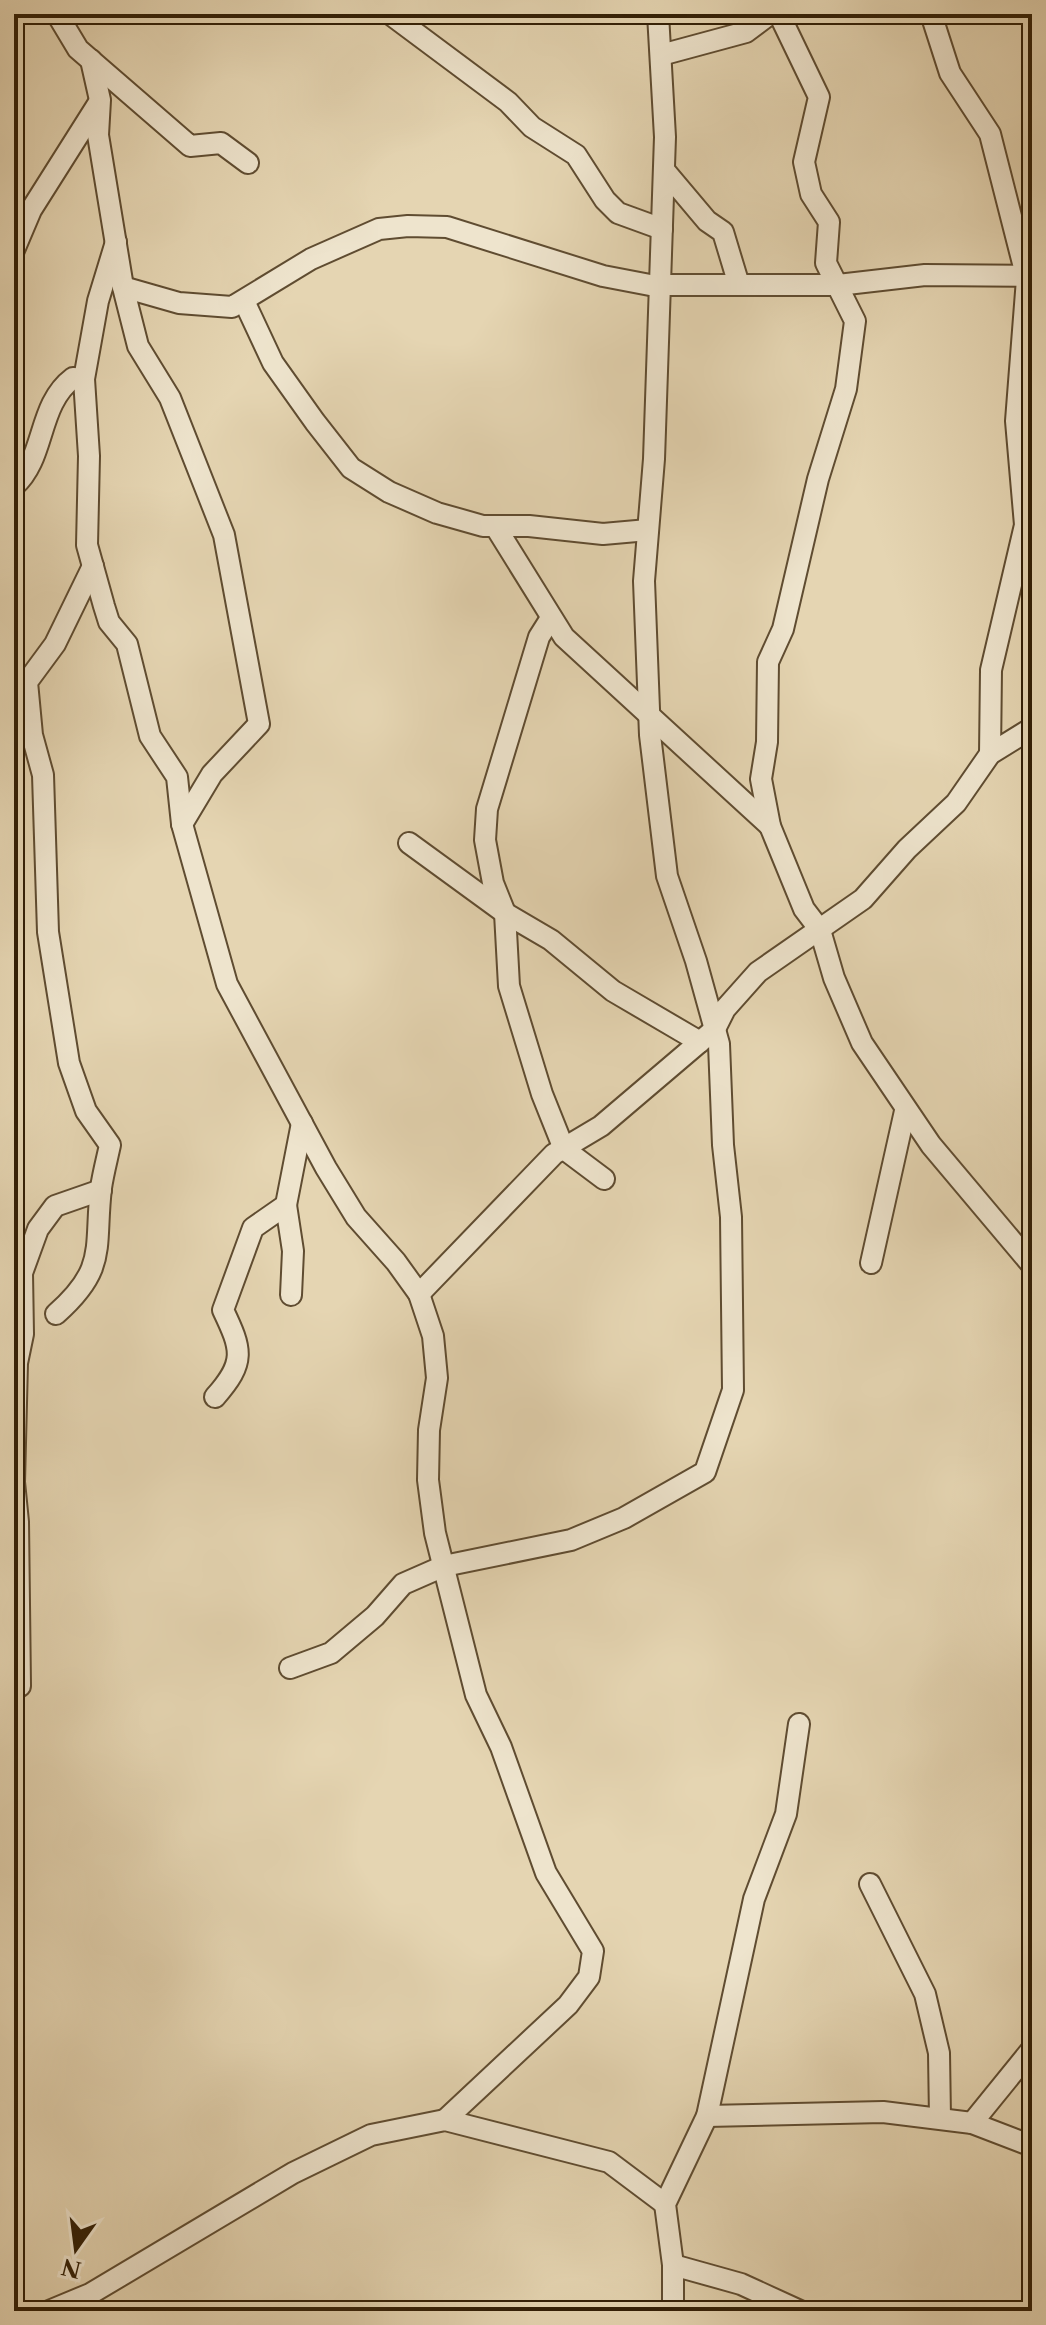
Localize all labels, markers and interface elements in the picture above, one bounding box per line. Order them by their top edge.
north arrow [36,2209,116,2289]
text: N [59,2253,84,2283]

